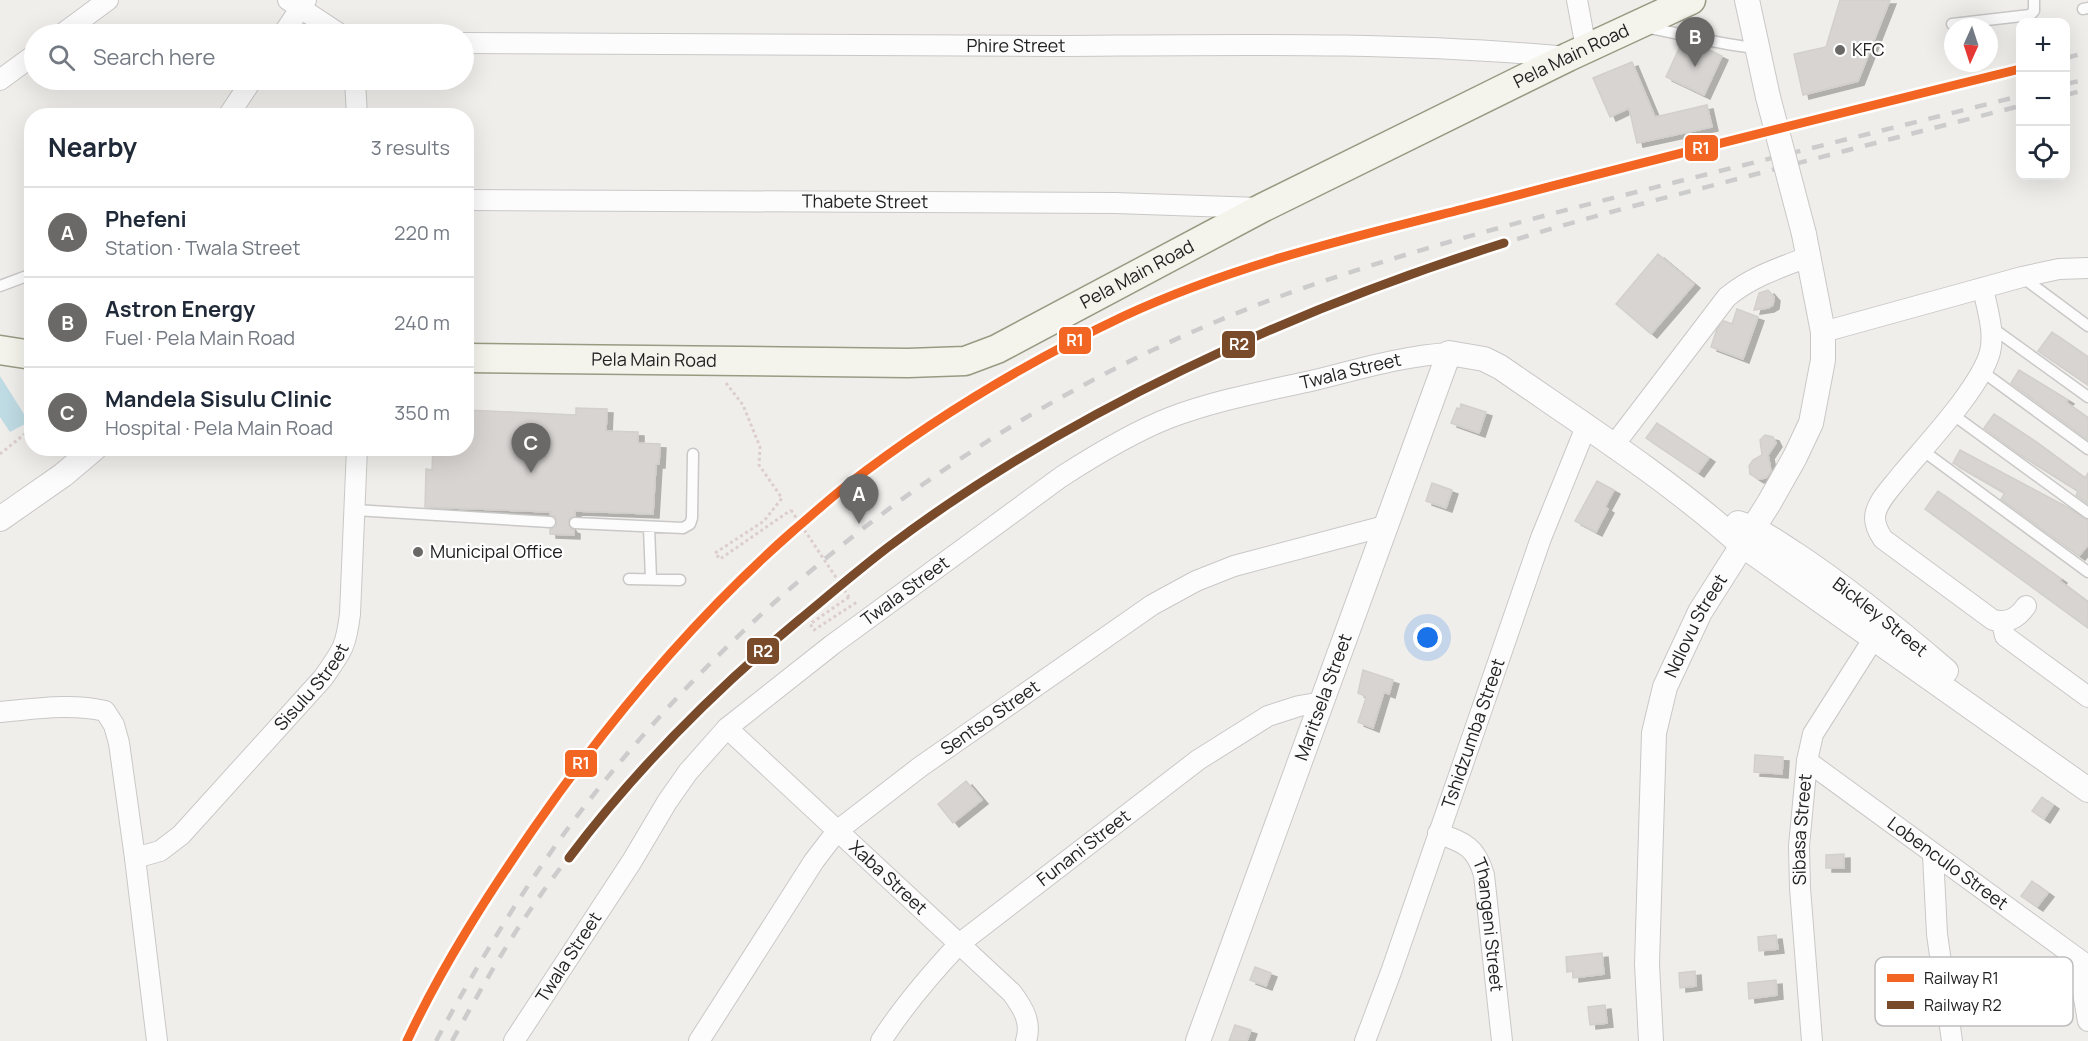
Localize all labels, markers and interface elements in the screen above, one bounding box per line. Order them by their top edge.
street label: Pela Main Road [1509,17,1633,93]
pin: B [1676,17,1714,67]
north arrow [1944,18,1998,72]
map controls [2016,18,2070,180]
button: + [2016,18,2070,72]
search box [24,24,474,90]
street label: Phire Street [966,33,1066,57]
place label: KFC [1852,37,1885,61]
icon: search [45,41,78,74]
text: Search here [93,42,215,72]
marker: KFC [1833,43,1847,57]
button: − [2016,72,2070,126]
button: locate [2016,126,2070,180]
text: Nearby [48,129,137,165]
text: 3 results [371,134,450,161]
line badge: R1 [1684,134,1719,162]
text: R1 [1692,137,1710,159]
street label: Thabete Street [802,189,928,213]
text: Phefeni [105,204,187,234]
text: A [61,219,74,246]
text: 220 m [394,219,450,246]
street label: Pela Main Road [1076,233,1198,314]
text: Station · Twala Street [105,234,300,261]
text: Astron Energy [105,294,255,324]
text: B [61,309,74,336]
text: 240 m [394,309,450,336]
text: Fuel · Pela Main Road [105,324,295,351]
line badge: R1 [1058,326,1092,355]
text: R1 [1066,329,1084,351]
line badge: R2 [1221,330,1256,359]
text: R2 [1229,333,1249,355]
street label: Pela Main Road [591,346,717,372]
street label: Twala Street [1297,347,1403,394]
text: Mandela Sisulu Clinic [105,384,332,414]
text: C [60,399,75,426]
text: 350 m [394,399,450,426]
text: Hospital · Pela Main Road [105,414,333,441]
pin: C [512,424,550,473]
pin: A [840,474,878,524]
place label: Municipal Office [430,539,563,563]
marker: Municipal Office [411,545,425,559]
street label: Twala Street [856,550,954,631]
street label: Ndlovu Street [1658,569,1732,681]
street label: Bickley Street [1828,571,1933,661]
your location [1413,623,1442,652]
street label: Maritsela Street [1288,630,1357,764]
line badge: R2 [746,637,780,665]
street label: Sisulu Street [268,639,354,735]
text: R2 [753,640,773,662]
street label: Tshidzumba Street [1435,655,1510,812]
street label: Sentso Street [935,674,1044,760]
line badge: R1 [564,749,598,778]
text: R1 [572,752,590,774]
street label: Sibasa Street [1786,773,1817,886]
street label: Funani Street [1031,804,1135,891]
street label: Lobenculo Street [1883,811,2013,915]
street label: Xaba Street [845,835,933,919]
street label: Thangeni Street [1468,854,1510,993]
street label: Twala Street [530,907,606,1007]
legend [1875,957,2073,1026]
text: Railway R1 [1924,967,1999,989]
text: Railway R2 [1924,994,2002,1016]

